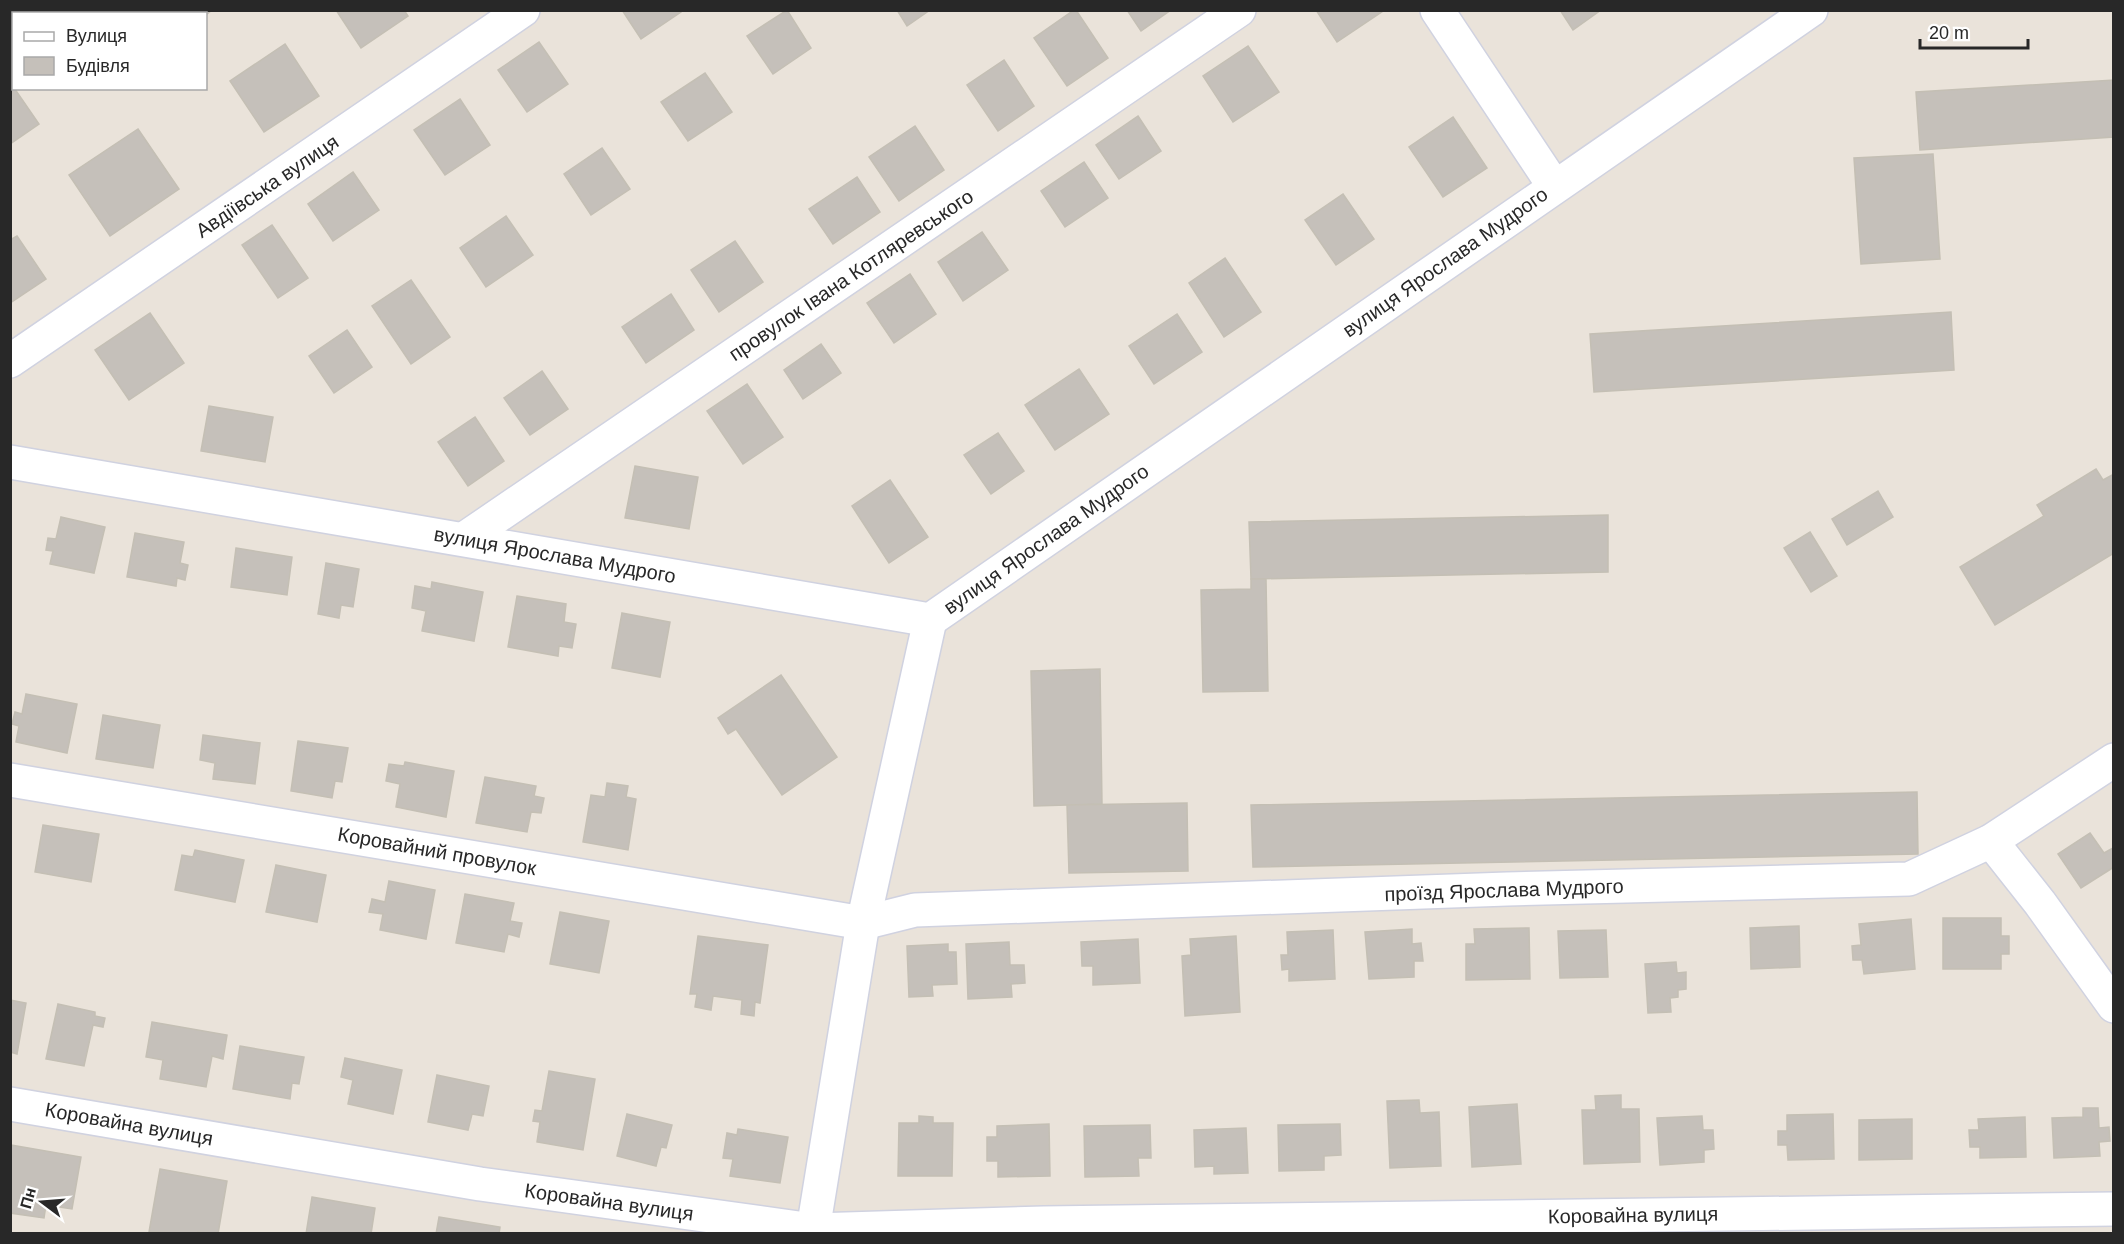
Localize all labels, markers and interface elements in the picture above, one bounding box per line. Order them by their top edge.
legend [12,12,207,90]
scale bar [1920,12,2028,50]
text: 20 m [1929,23,1969,43]
text: Вулиця [66,26,127,46]
text: Будівля [66,56,130,76]
street label: Авдіївська вулиця [192,130,342,242]
street label: вулиця Ярослава Мудрого [1338,183,1552,341]
street label: провулок Івана Котляревського [725,185,977,365]
street label: вулиця Ярослава Мудрого [939,460,1153,618]
street label: вулиця Ярослава Мудрого [432,523,678,587]
street label: Коровайний провулок [336,823,538,879]
street label: проїзд Ярослава Мудрого [1384,875,1624,905]
street label: Коровайна вулиця [43,1098,215,1150]
north arrow [12,1172,72,1232]
street label: Коровайна вулиця [523,1179,695,1225]
text: Пн [17,1185,39,1211]
street label: Коровайна вулиця [1548,1203,1718,1227]

